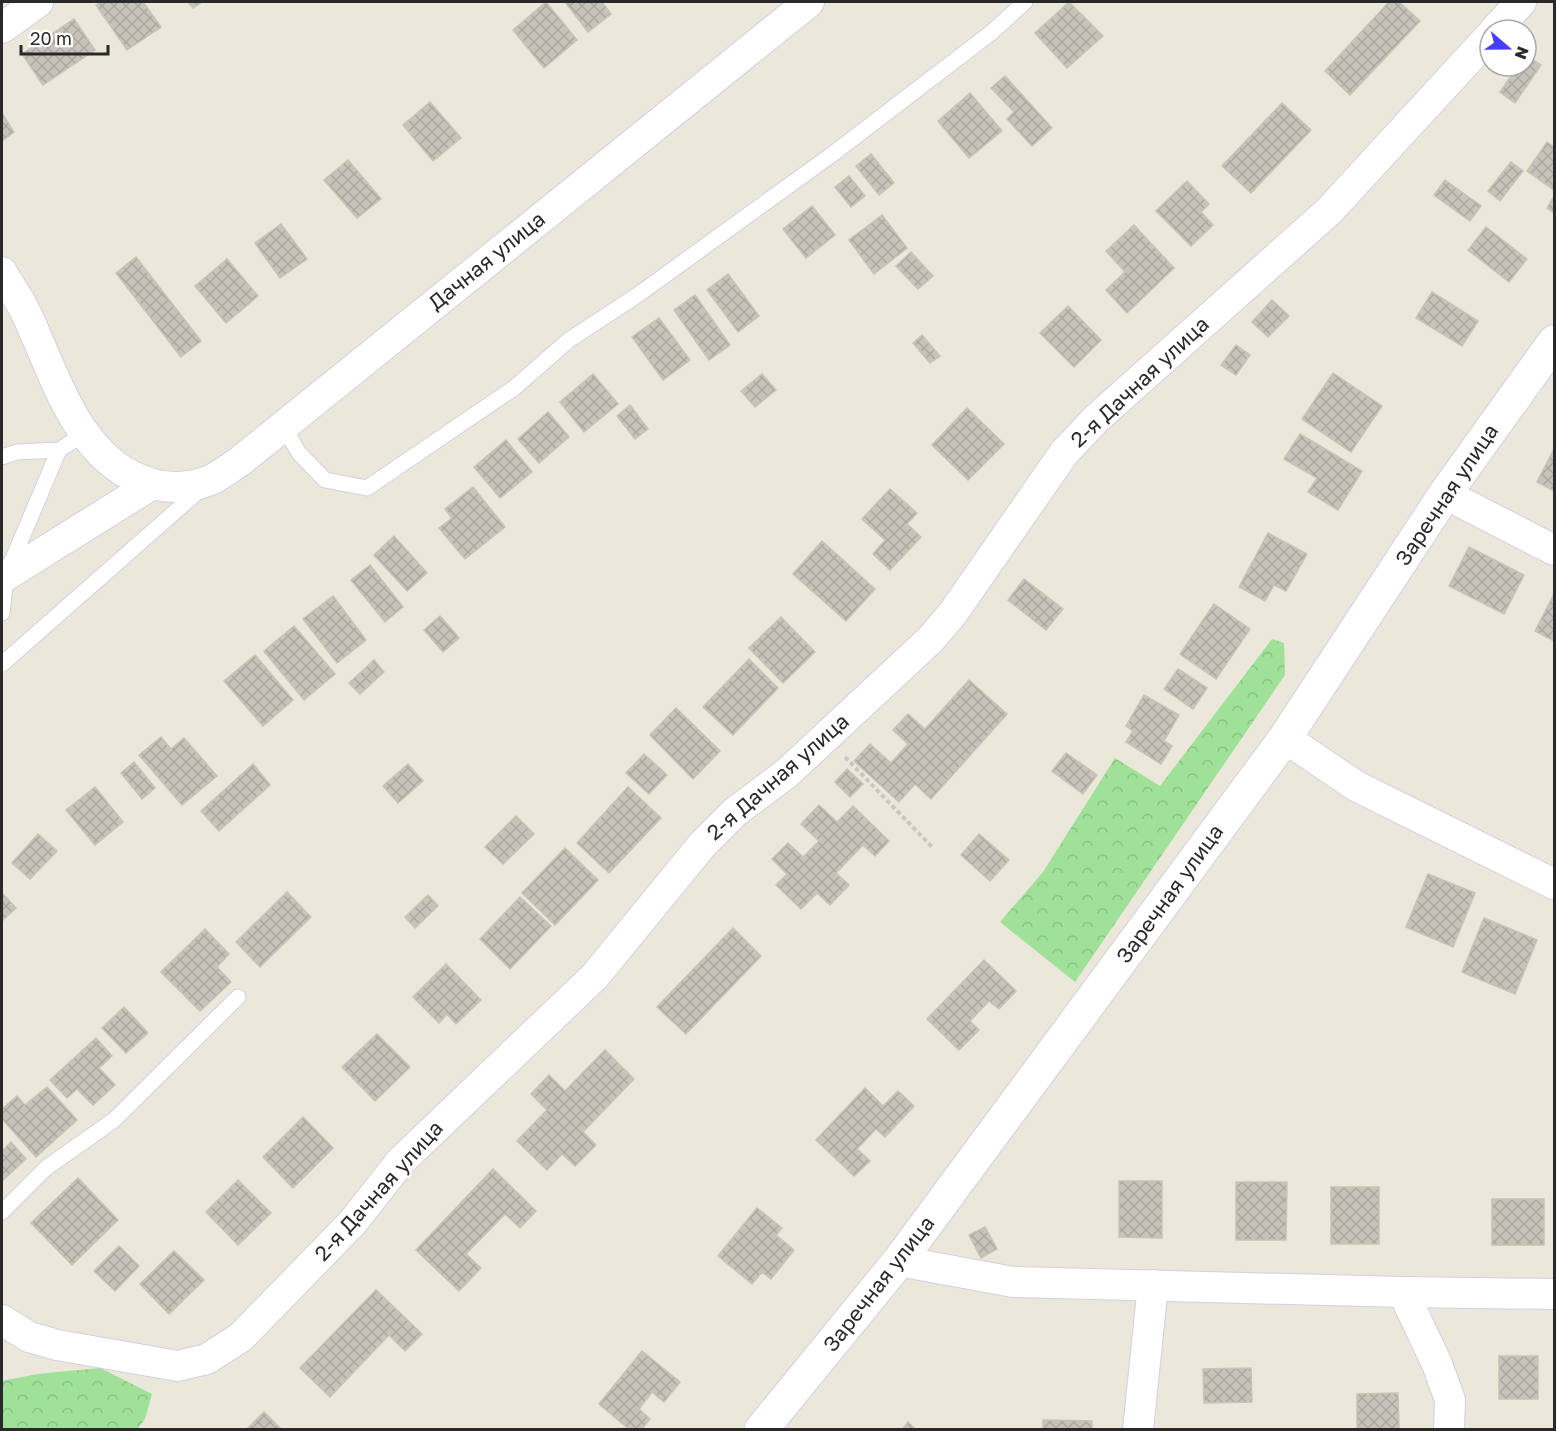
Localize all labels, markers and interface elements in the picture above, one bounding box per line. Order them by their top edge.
scale bar [21,18,108,56]
north arrow [1478,18,1538,78]
text: 20 m [30,27,72,49]
text: N [1511,44,1534,62]
street label: Дачная улица [423,205,550,315]
street label: 2-я Дачная улица [1065,310,1214,452]
street label: Заречная улица [1389,419,1503,570]
street label: 2-я Дачная улица [701,708,854,845]
street label: Заречная улица [1110,819,1228,968]
street label: 2-я Дачная улица [308,1115,448,1266]
street label: Заречная улица [817,1210,939,1357]

